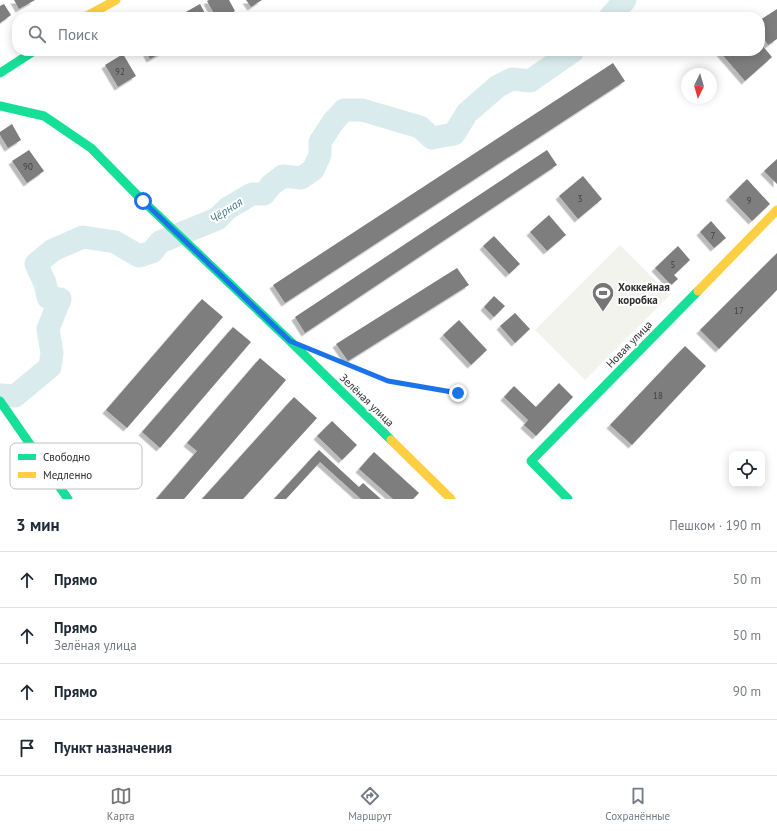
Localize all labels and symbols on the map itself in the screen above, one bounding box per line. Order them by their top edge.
house number: 92 [115,66,125,77]
north arrow [681,68,717,104]
house number: 90 [23,161,33,172]
route start [134,192,152,210]
house number: 3 [578,193,583,204]
water label: Чёрная [207,194,246,226]
house number: 9 [747,195,752,206]
house number: 7 [711,230,716,241]
house number: 5 [671,259,676,270]
sports icon: Хоккейная коробка [590,280,616,313]
place label: Хоккейная коробка [618,280,670,307]
house number: 17 [734,305,744,316]
street label: Новая улица [603,317,655,371]
street label: Зелёная улица [337,371,397,429]
route end [449,384,467,402]
house number: 18 [653,390,663,401]
legend [10,443,142,489]
text: Свободно [43,450,90,464]
text: Медленно [43,468,92,482]

